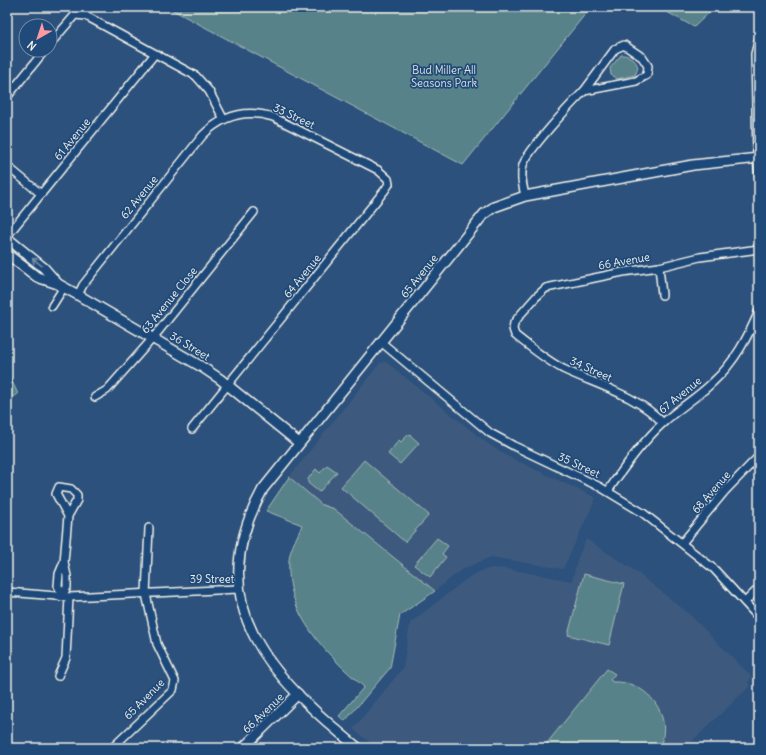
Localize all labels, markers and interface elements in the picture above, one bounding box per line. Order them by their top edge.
north arrow [18,18,58,58]
text: N [24,38,39,54]
park label: Bud Miller All Seasons Park [411,63,478,90]
street label: 33 Street [271,100,317,132]
street label: 61 Avenue [51,115,93,163]
street label: 62 Avenue [117,172,161,222]
street label: 66 Avenue [597,250,651,272]
street label: 64 Avenue [280,251,324,301]
street label: 65 Avenue [397,251,441,301]
one-way arrow [32,258,43,267]
street label: 63 Avenue Close [138,264,200,336]
street label: 36 Street [167,329,213,364]
street label: 34 Street [568,354,614,385]
street label: 67 Avenue [656,373,704,417]
street label: 35 Street [556,449,602,481]
street label: 68 Avenue [689,468,733,516]
street label: 39 Street [190,572,235,586]
street label: 65 Avenue [121,676,167,722]
street label: 66 Avenue [239,690,287,736]

